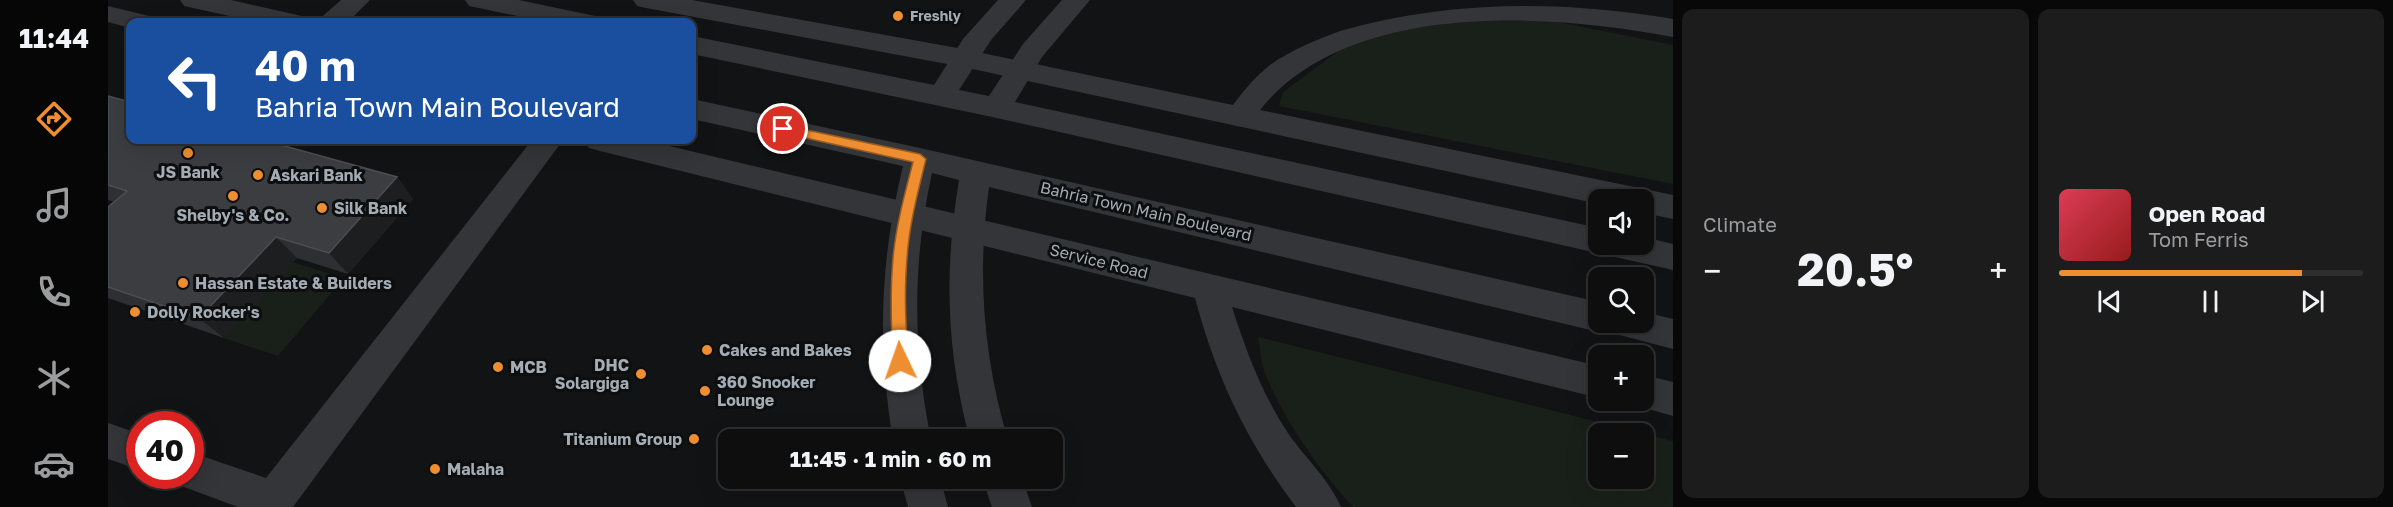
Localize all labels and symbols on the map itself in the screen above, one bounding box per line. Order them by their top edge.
place label: Freshly [910,7,962,24]
marker: Freshly [891,9,905,23]
pin [757,103,808,154]
marker: JS Bank [181,146,195,160]
place label: JS Bank [156,162,220,182]
place label: Askari Bank [270,165,364,185]
marker: Askari Bank [251,168,265,182]
street label: Bahria Town Main Boulevard [1038,177,1254,245]
marker: Shelby's & Co. [226,189,240,203]
place label: Silk Bank [334,198,408,218]
marker: Silk Bank [315,201,329,215]
place label: Shelby's & Co. [177,205,289,225]
street label: Service Road [1048,239,1150,283]
place label: Hassan Estate & Builders [195,273,392,293]
marker: Hassan Estate & Builders [176,276,190,290]
place label: Dolly Rocker's [147,302,260,322]
marker: Dolly Rocker's [128,305,142,319]
position arrow [868,329,932,393]
place label: Cakes and Bakes [719,340,852,360]
marker: Cakes and Bakes [700,343,714,357]
place label: DHC Solargiga [555,355,629,393]
place label: MCB [510,357,547,377]
marker: MCB [491,360,505,374]
marker: DHC Solargiga [634,367,648,381]
place label: 360 Snooker Lounge [717,372,816,410]
marker: 360 Snooker Lounge [698,384,712,398]
speed limit sign: 40 [126,411,204,489]
place label: Titanium Group [563,429,682,449]
marker: Titanium Group [687,432,701,446]
place label: Malaha [447,459,504,479]
marker: Malaha [428,462,442,476]

